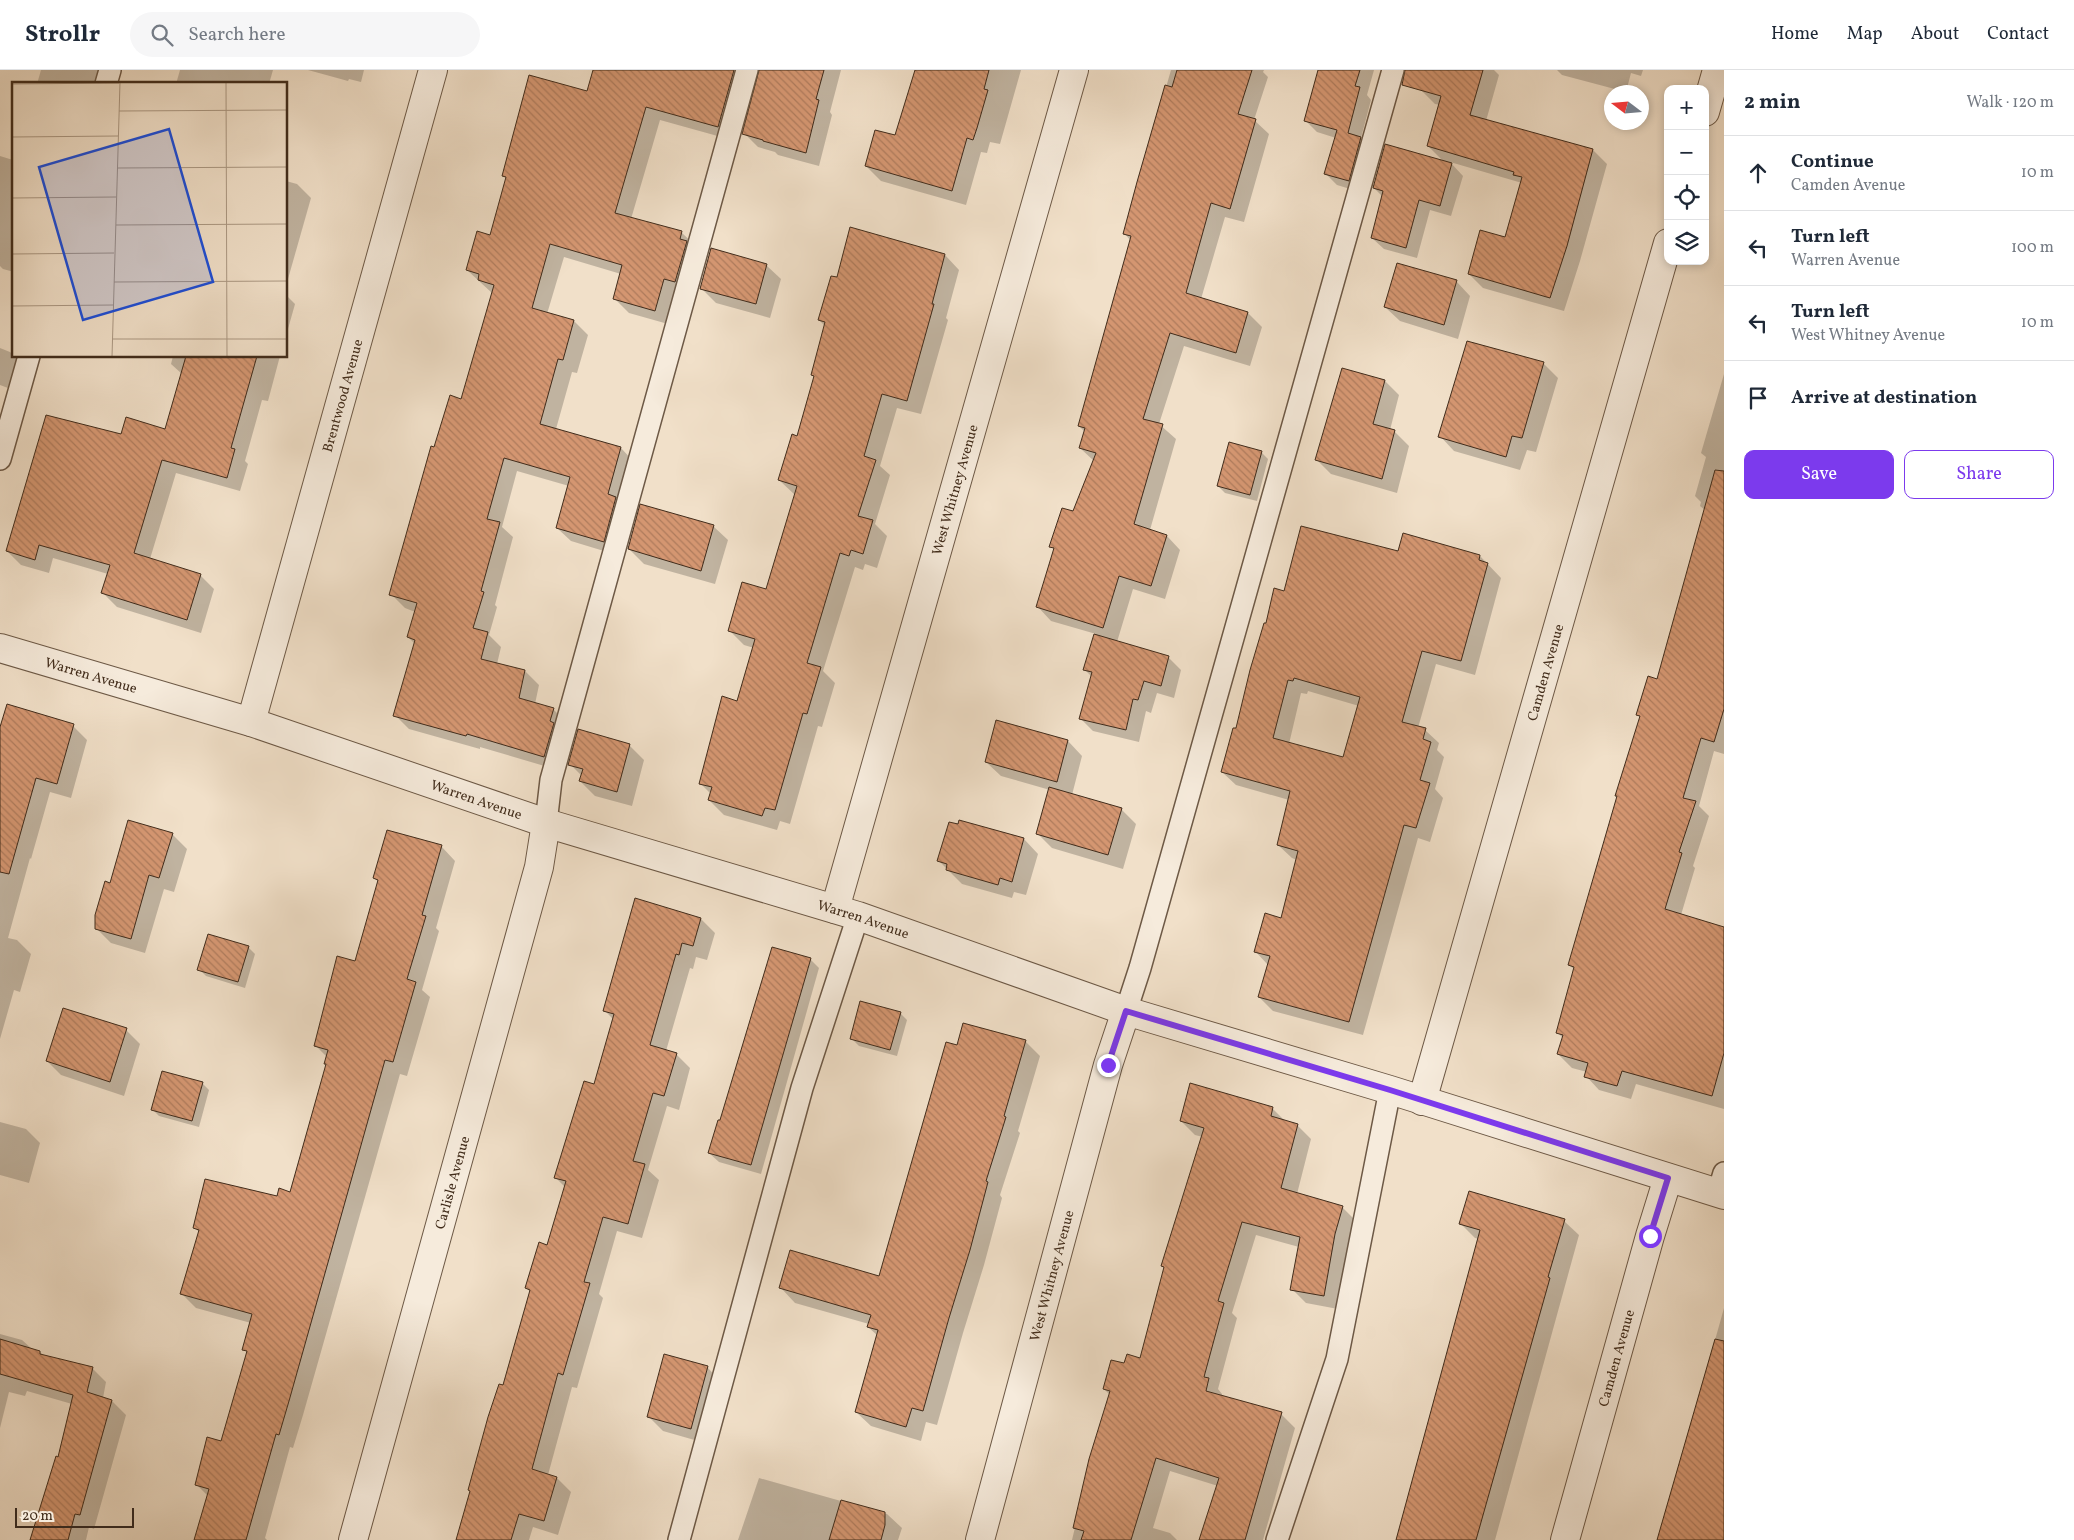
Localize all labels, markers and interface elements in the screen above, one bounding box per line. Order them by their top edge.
search box [130,12,480,57]
text: Strollr [25,18,100,52]
icon: search [148,21,176,49]
text: Search here [188,22,286,48]
text: Home [1771,22,1819,47]
text: Map [1847,22,1883,47]
text: About [1911,22,1959,47]
text: Contact [1987,22,2049,47]
inset map [12,82,288,358]
north arrow [1604,85,1649,130]
map controls [1664,85,1709,265]
button: + [1664,85,1709,130]
text: 2 min [1744,88,1801,117]
text: Walk · 120 m [1966,92,2054,114]
button: − [1664,130,1709,175]
text: Continue [1791,149,1874,175]
icon: ahead [1744,159,1772,187]
text: 10 m [2021,162,2054,184]
button: locate [1664,175,1709,220]
text: Camden Avenue [1791,175,1905,197]
button: layers [1664,220,1709,265]
text: Turn left [1791,224,1870,250]
icon: left [1744,234,1772,262]
text: 100 m [2011,237,2054,259]
text: Warren Avenue [1791,250,1900,272]
text: Turn left [1791,299,1870,325]
icon: left [1744,309,1772,337]
text: 10 m [2021,312,2054,334]
text: West Whitney Avenue [1791,325,1945,347]
street label: Brentwood Avenue [319,337,369,455]
icon: arrive [1744,384,1772,412]
text: Arrive at destination [1791,385,1977,411]
street label: West Whitney Avenue [928,422,984,558]
button: Save [1744,450,1894,499]
button: Share [1904,450,2054,499]
street label: Camden Avenue [1523,622,1569,723]
street label: Warren Avenue [42,654,140,699]
street label: Warren Avenue [428,776,525,825]
street label: Warren Avenue [815,896,912,944]
route end [1097,1054,1120,1077]
street label: Carlisle Avenue [431,1134,475,1232]
street label: West Whitney Avenue [1026,1208,1080,1343]
route start [1639,1225,1662,1248]
street label: Camden Avenue [1595,1307,1640,1409]
scale bar [15,1505,134,1528]
text: 20 m [22,1507,53,1526]

